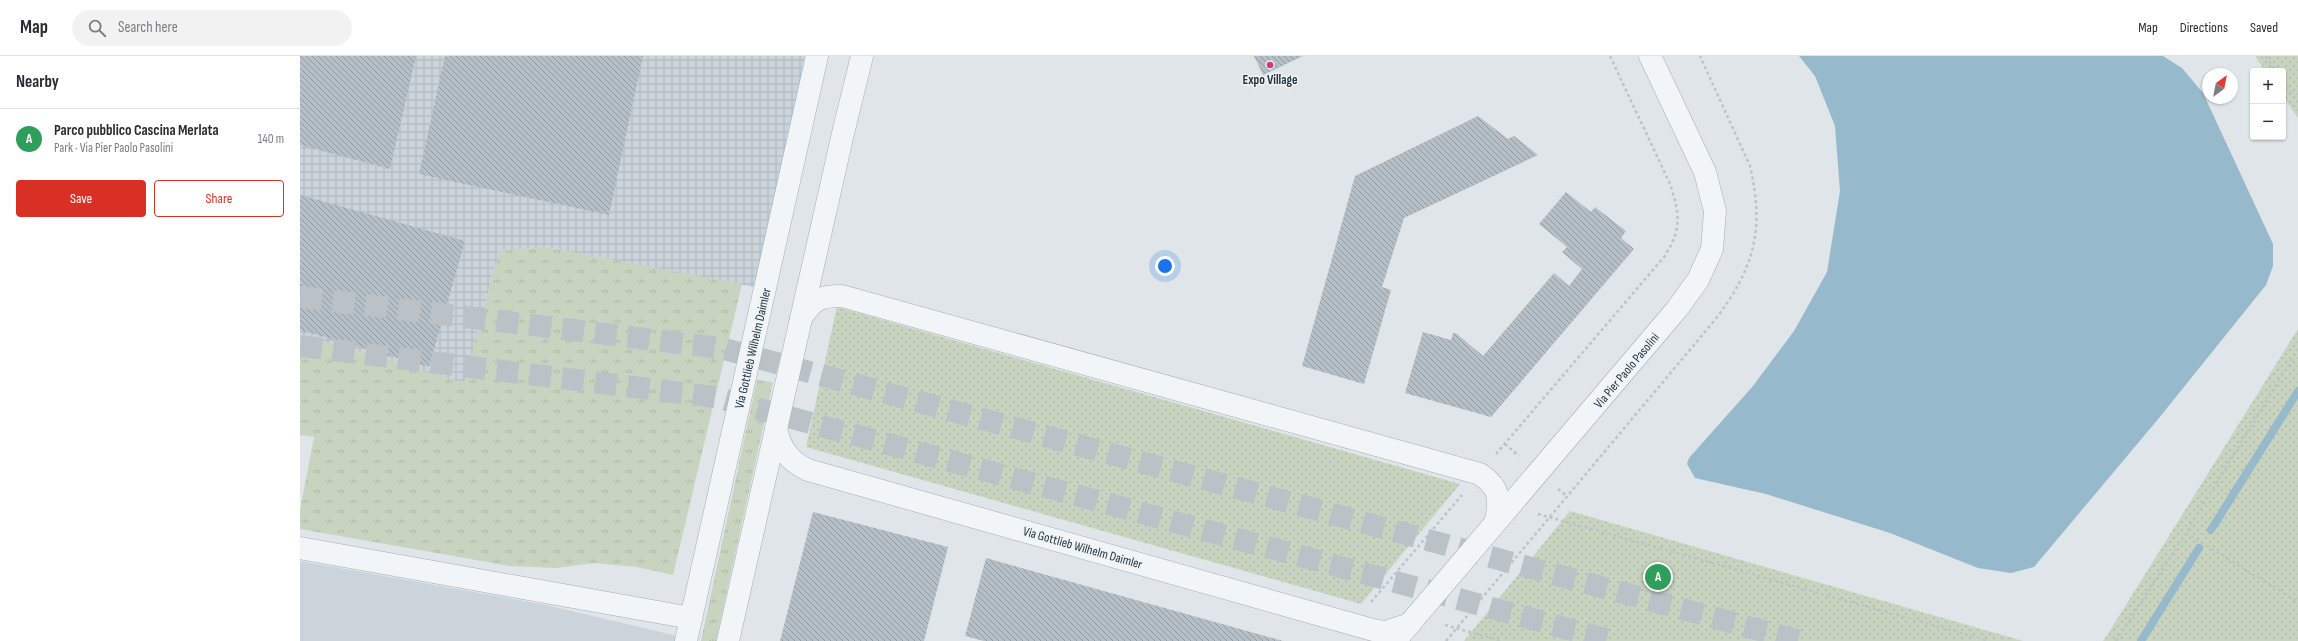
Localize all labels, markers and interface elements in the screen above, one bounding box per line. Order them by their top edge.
search box [72,10,352,46]
text: Map [20,16,48,39]
icon: search [86,17,108,39]
text: Search here [118,18,178,37]
text: Map [2138,19,2158,36]
text: Directions [2180,19,2228,36]
text: Saved [2250,19,2278,36]
marker: Expo Village [1265,60,1275,70]
north arrow [2202,68,2238,104]
map controls [2250,68,2286,140]
button: + [2250,68,2286,104]
text: Nearby [16,72,59,92]
place label: Expo Village [1243,72,1298,88]
button: − [2250,104,2286,140]
text: Parco pubblico Cascina Merlata [54,121,219,140]
text: A [26,131,32,147]
text: 140 m [258,131,284,147]
text: Park · Via Pier Paolo Pasolini [54,140,173,156]
button: Save [16,180,146,217]
button: Share [154,180,284,217]
your location [1155,256,1175,276]
street label: Via Gottlieb Wilhelm Daimler [731,286,775,410]
street label: Via Pier Paolo Pasolini [1591,330,1663,412]
street label: Via Gottlieb Wilhelm Daimler [1021,523,1144,573]
pin: A [1645,562,1671,592]

